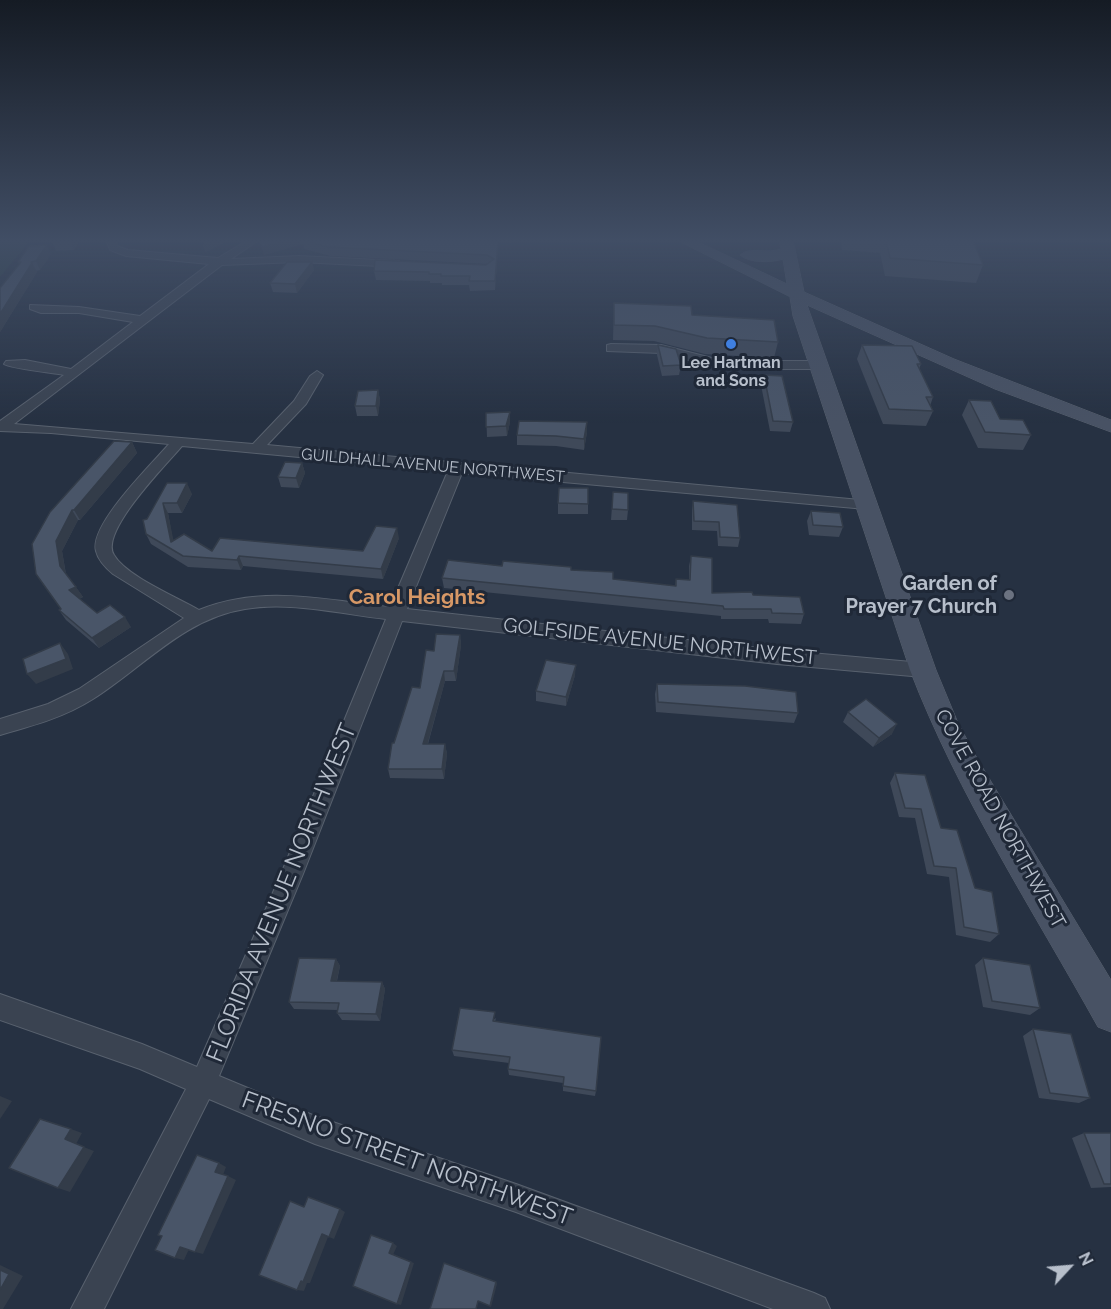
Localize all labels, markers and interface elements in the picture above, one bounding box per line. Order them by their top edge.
marker: Lee Hartman and Sons [724,337,738,351]
place label: Lee Hartman and Sons [681,353,781,391]
street label: GUILDHALL AVENUE NORTHWEST [300,445,566,487]
place label: Garden of Prayer 7 Church [845,572,997,619]
district label: Carol Heights [349,585,485,611]
marker: Garden of Prayer 7 Church [1002,588,1016,602]
street label: GOLFSIDE AVENUE NORTHWEST [502,614,818,670]
street label: COVE ROAD NORTHWEST [930,705,1070,933]
street label: FLORIDA AVENUE NORTHWEST [201,720,363,1066]
street label: FRESNO STREET NORTHWEST [238,1086,576,1232]
north arrow [1039,1237,1099,1297]
text: N [1074,1249,1097,1269]

